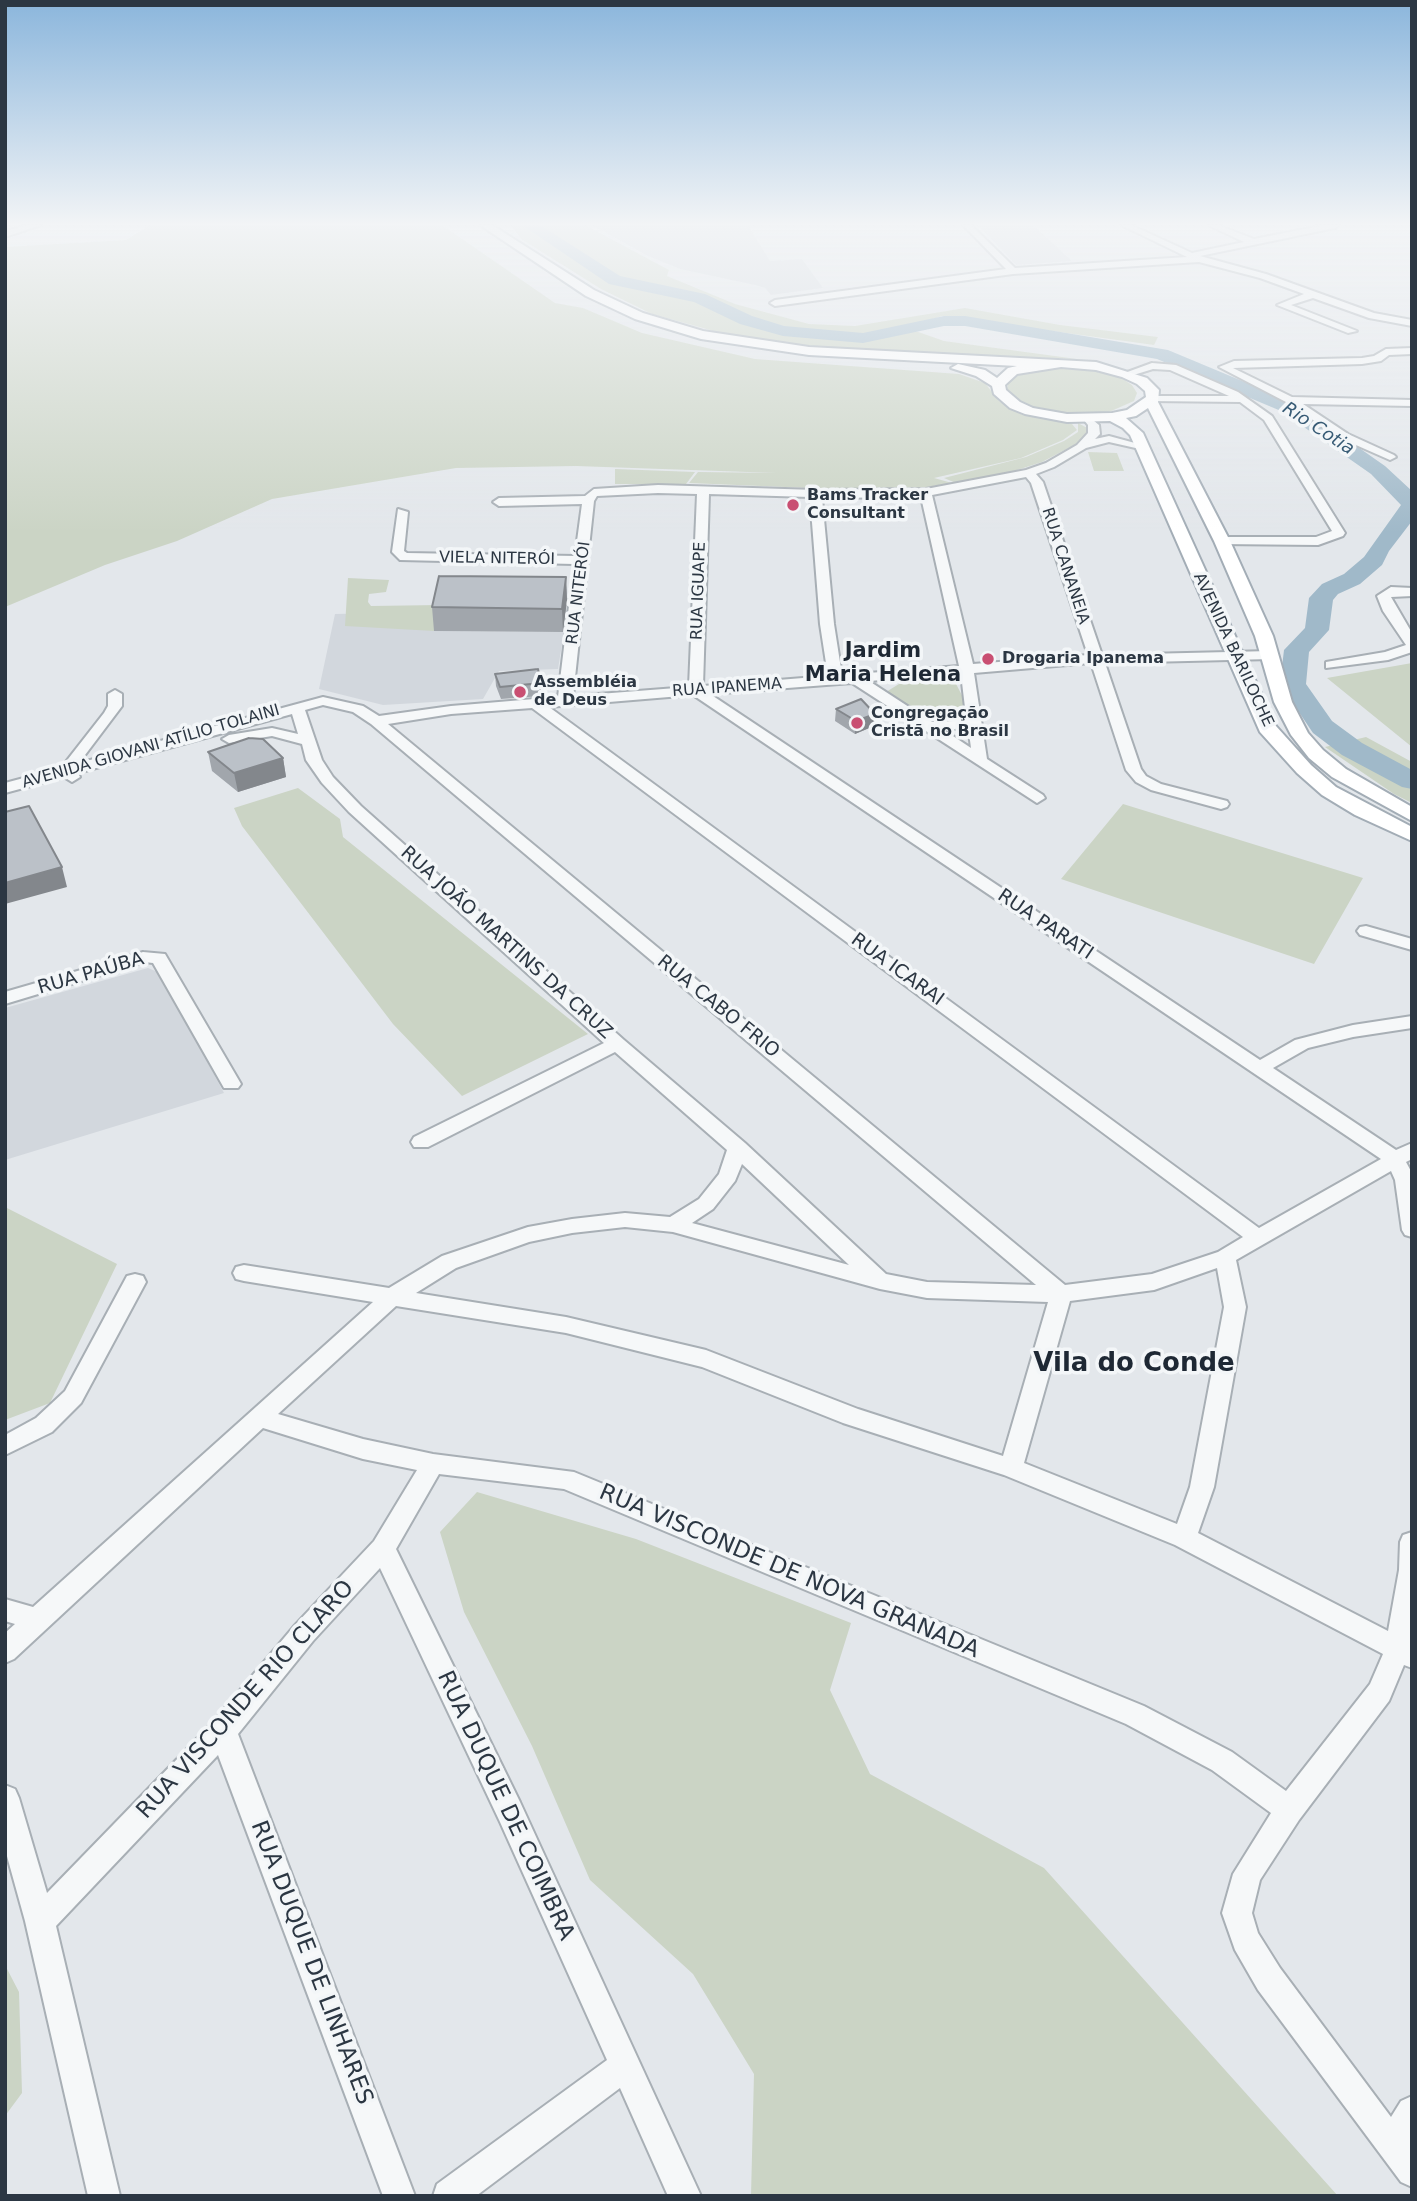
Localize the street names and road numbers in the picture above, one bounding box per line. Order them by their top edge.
street label: RUA CANANEIA [1037,505,1093,627]
street label: RUA NITERÓI [563,540,595,646]
street label: RUA IGUAPE [688,541,710,641]
street label: VIELA NITERÓI [439,548,555,570]
street label: AVENIDA BARILOCHE [1189,570,1277,730]
street label: RUA IPANEMA [671,675,783,701]
street label: AVENIDA GIOVANI ATÍLIO TOLAINI [20,701,282,793]
street label: RUA JOÃO MARTINS DA CRUZ [395,842,617,1044]
street label: RUA PARATI [993,885,1097,965]
street label: RUA ICARAI [846,929,948,1011]
street label: RUA PAÚBA [35,948,147,1000]
street label: RUA CABO FRIO [652,951,784,1063]
street label: RUA VISCONDE DE NOVA GRANADA [595,1479,983,1665]
street label: RUA VISCONDE RIO CLARO [132,1575,360,1825]
street label: RUA DUQUE DE COIMBRA [430,1667,580,1945]
street label: RUA DUQUE DE LINHARES [244,1817,378,2109]

